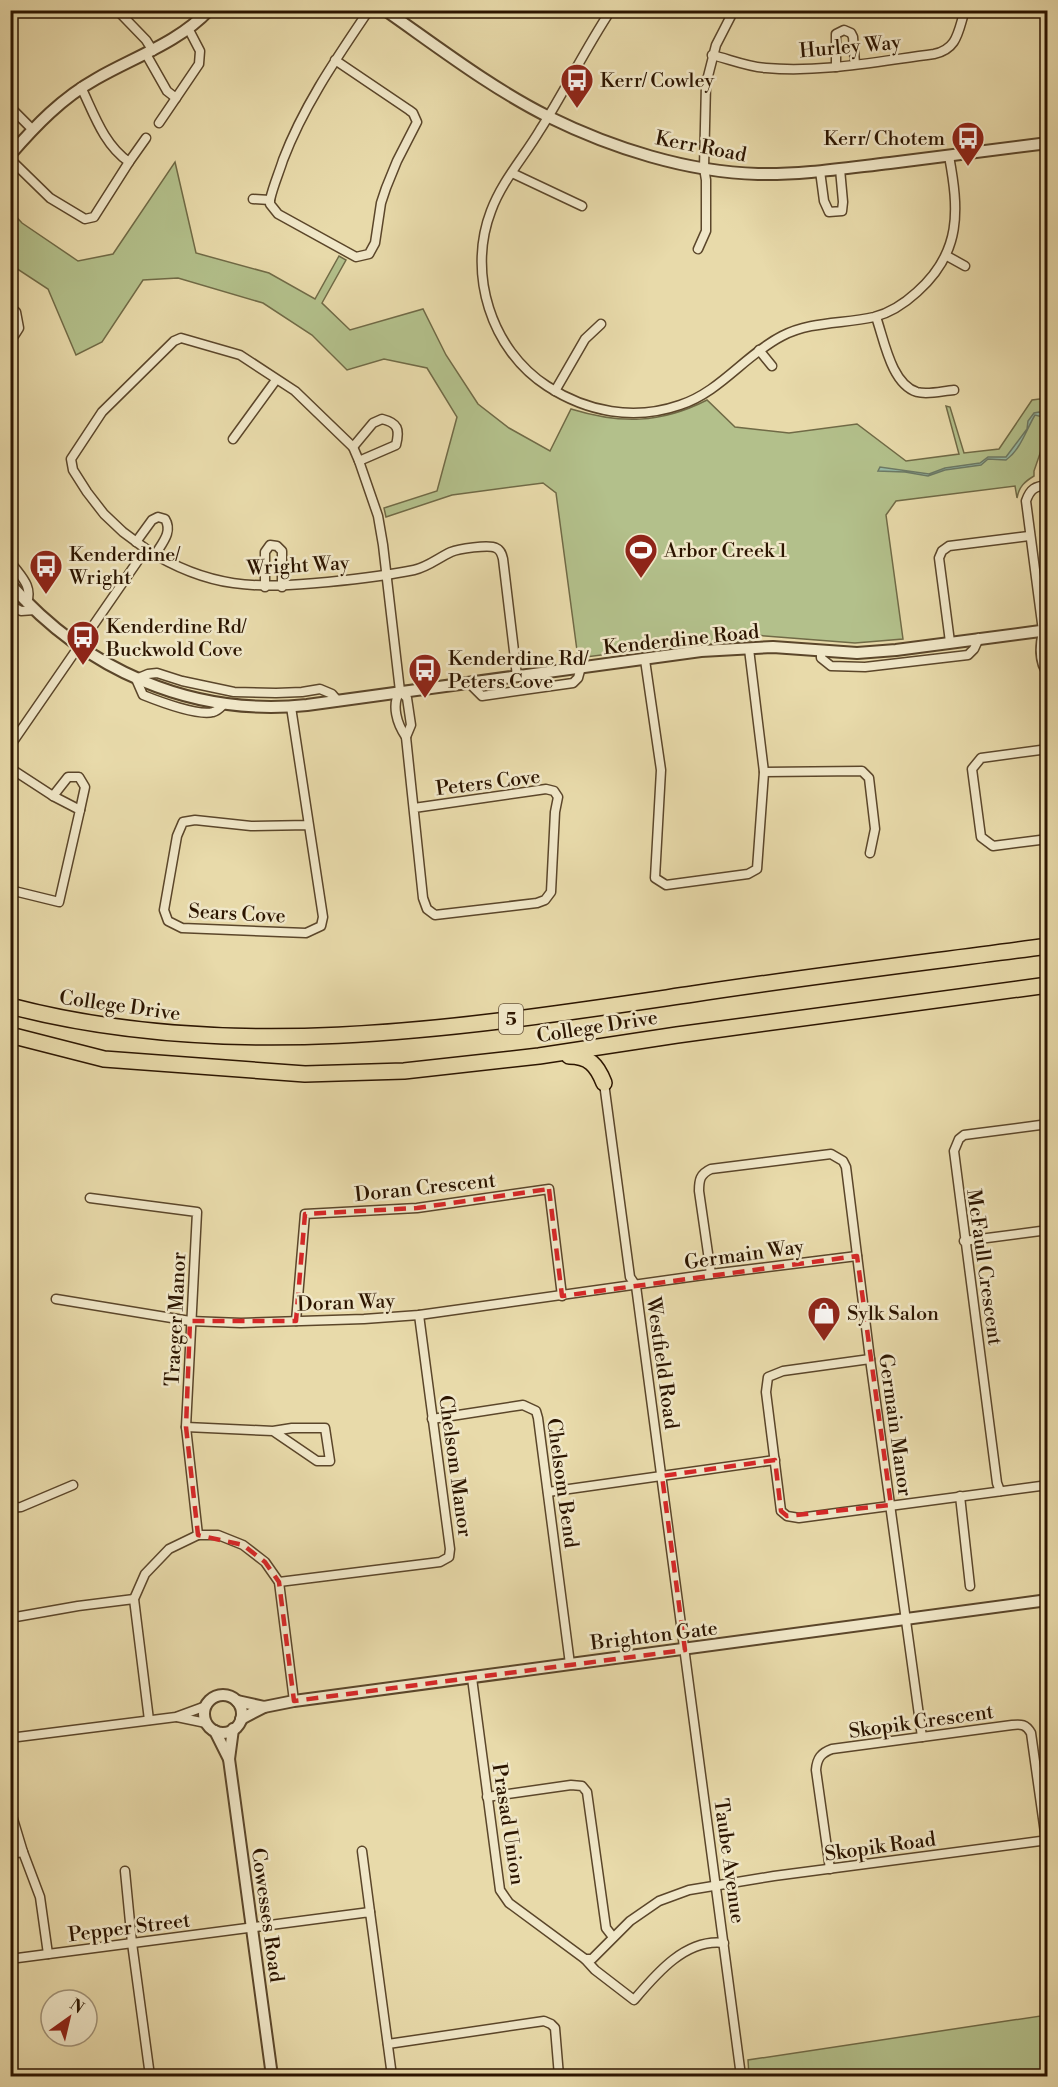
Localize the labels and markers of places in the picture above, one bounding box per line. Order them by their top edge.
bus stop icon: Kerr/ Cowley [559,62,595,109]
place label: Kerr/ Cowley [600,69,715,94]
bus stop icon: Kerr/ Chotem [950,120,986,167]
place label: Kerr/ Chotem [824,127,945,152]
sports icon: Arbor Creek 1 [623,532,659,579]
place label: Arbor Creek 1 [663,539,788,564]
place label: Kenderdine/ Wright [68,543,180,591]
bus stop icon: Kenderdine/ Wright [28,548,64,595]
place label: Kenderdine Rd/ Buckwold Cove [105,615,247,663]
bus stop icon: Kenderdine Rd/ Buckwold Cove [65,619,101,666]
place label: Kenderdine Rd/ Peters Cove [448,647,589,695]
bus stop icon: Kenderdine Rd/ Peters Cove [407,652,443,699]
shop icon: Sylk Salon [806,1295,842,1342]
place label: Sylk Salon [847,1302,939,1327]

